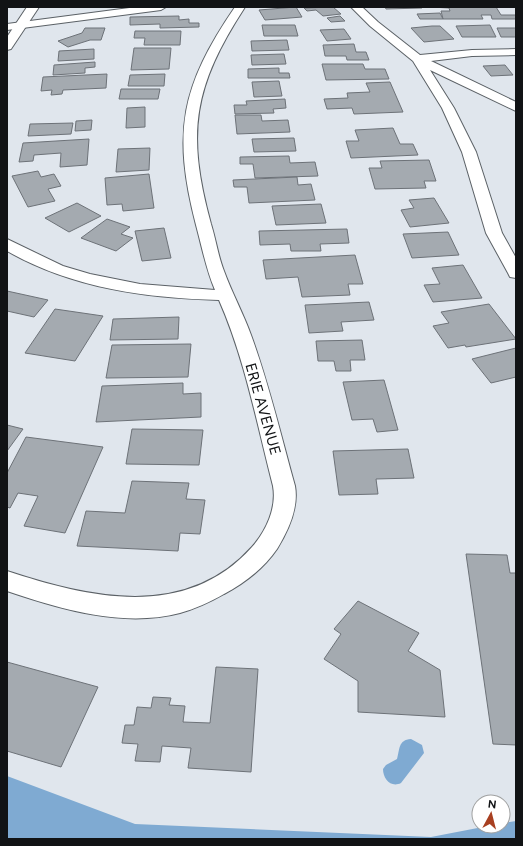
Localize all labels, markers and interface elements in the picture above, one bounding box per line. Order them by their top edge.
street label: ERIE AVENUE [241,361,285,457]
north arrow [471,794,511,834]
text: N [487,798,497,812]

